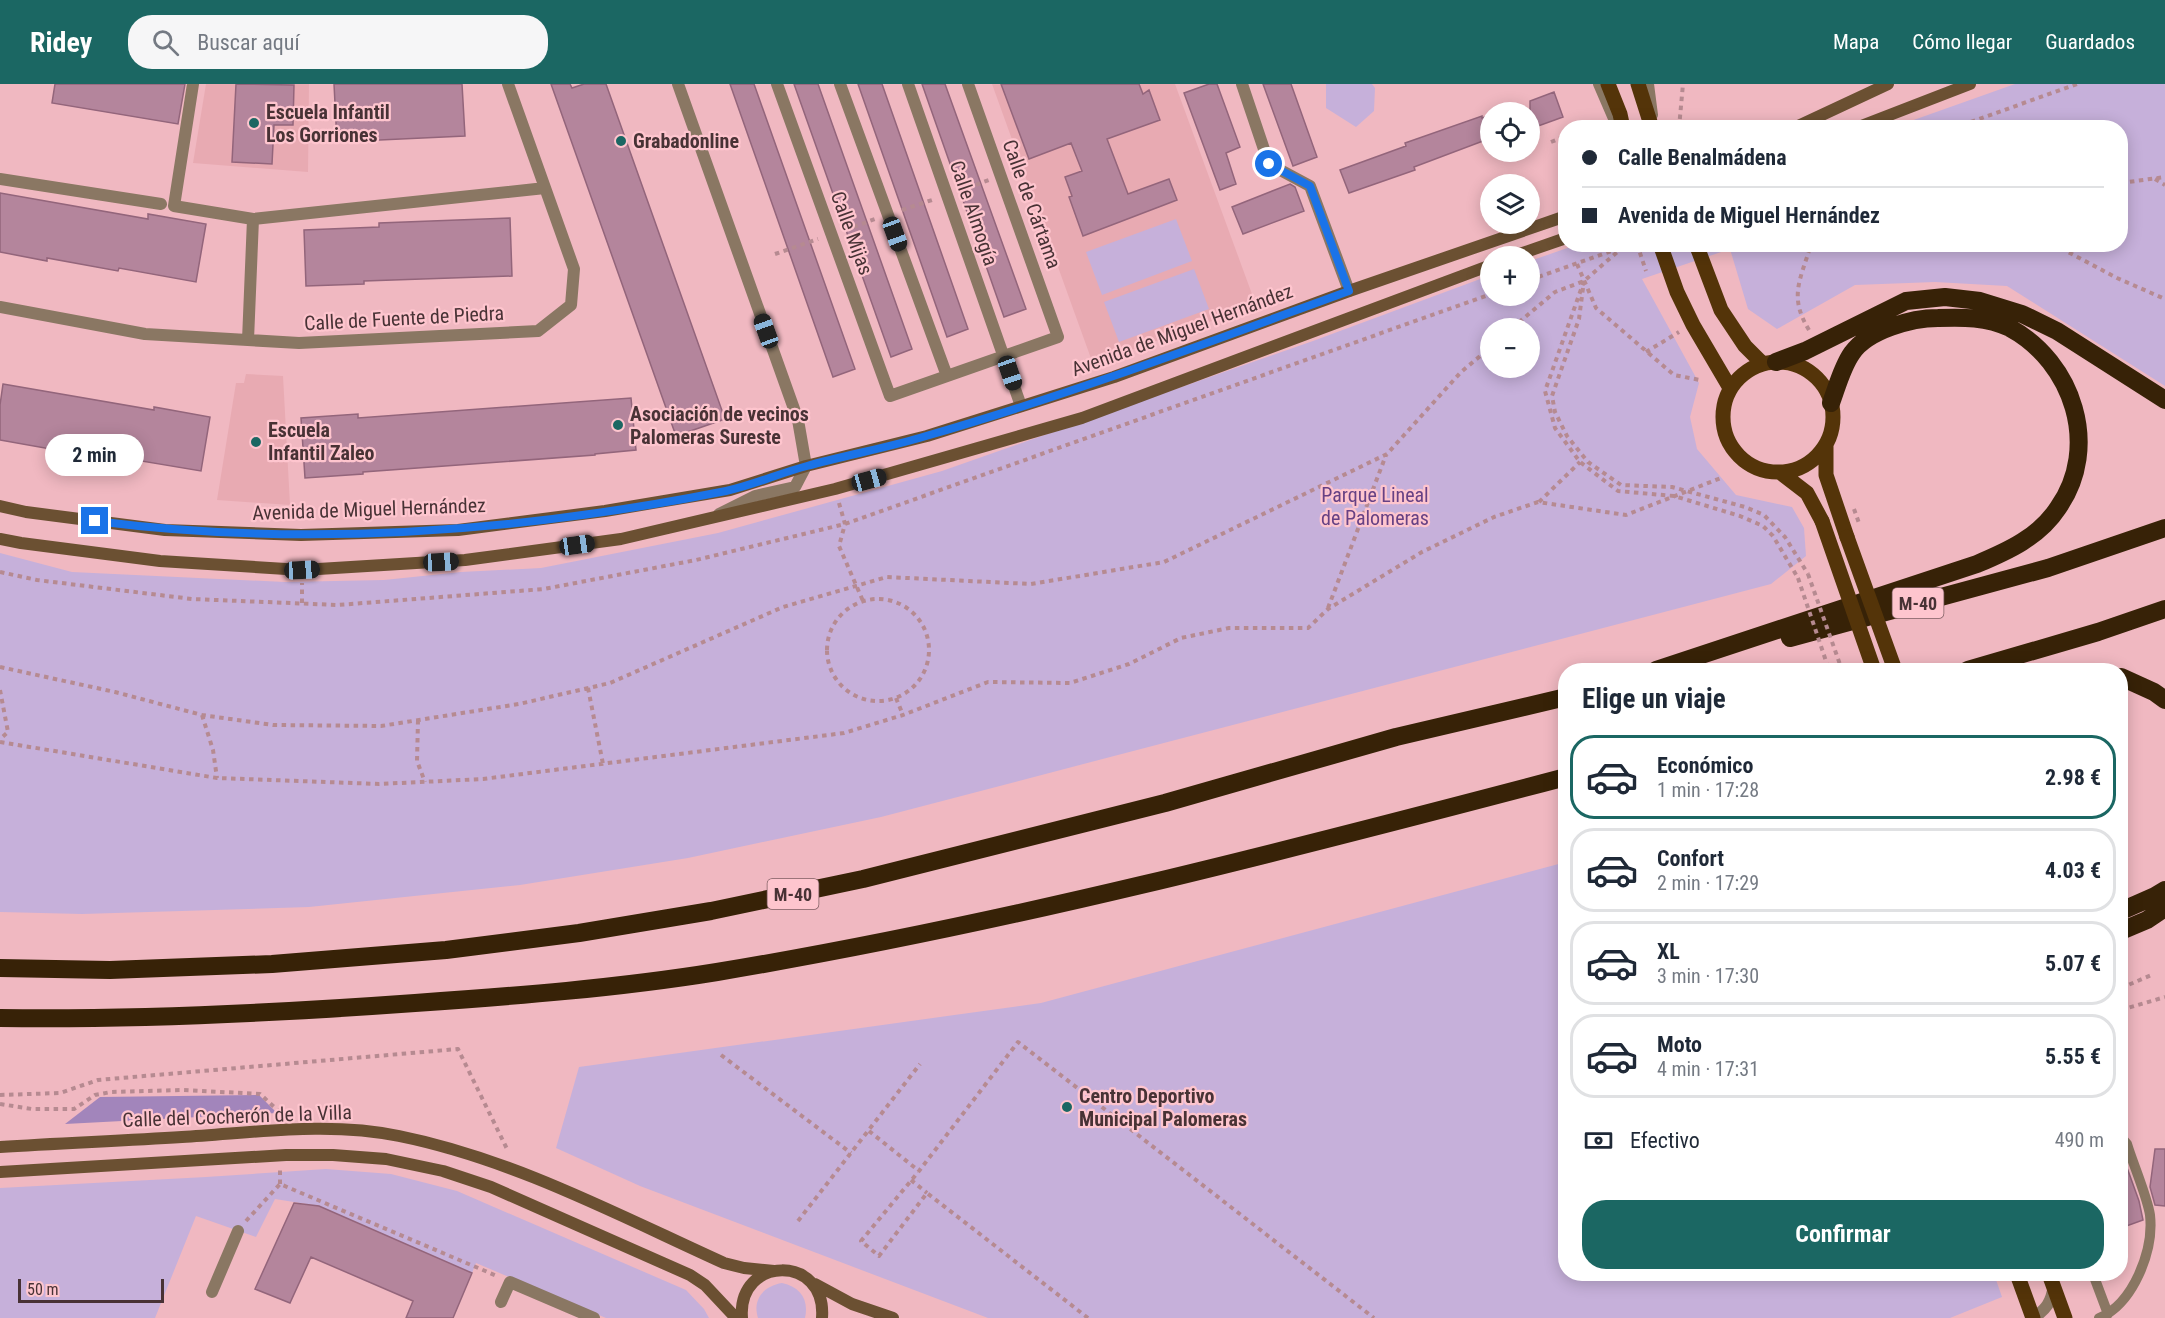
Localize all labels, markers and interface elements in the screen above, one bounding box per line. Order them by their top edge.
search box [128,15,548,69]
text: Ridey [30,26,92,59]
icon: search [149,26,182,59]
text: Buscar aquí [197,30,300,55]
text: Mapa [1833,30,1879,54]
text: Cómo llegar [1912,30,2012,54]
text: Guardados [2045,30,2135,54]
place label: Escuela Infantil Los Gorriones [266,100,390,147]
map controls [1480,102,1540,378]
button: locate [1480,102,1540,162]
marker: Escuela Infantil Los Gorriones [247,116,261,130]
place label: Grabadonline [633,129,739,153]
marker: Grabadonline [614,134,628,148]
street label: Calle de Cártama [998,136,1066,272]
text: Calle Benalmádena [1618,145,1787,170]
route start [1255,150,1282,177]
street label: Calle Almogía [945,157,1003,269]
button: layers [1480,174,1540,234]
street label: Calle Mijas [826,188,878,278]
text: Avenida de Miguel Hernández [1618,203,1880,228]
car [880,214,910,254]
button: + [1480,246,1540,306]
street label: Avenida de Miguel Hernández [1068,279,1296,381]
street label: Calle de Fuente de Piedra [303,301,505,335]
car [751,311,781,351]
button: − [1480,318,1540,378]
car [996,353,1024,393]
place label: Asociación de vecinos Palomeras Sureste [630,402,809,449]
place label: Escuela Infantil Zaleo [268,418,375,465]
marker: Asociación de vecinos Palomeras Sureste [611,418,625,432]
callout: 2 min [46,434,144,476]
marker: Escuela Infantil Zaleo [249,435,263,449]
text: 2 min [72,443,117,467]
car [849,467,889,493]
park label: Parque Lineal de Palomeras [1321,483,1429,530]
street label: Avenida de Miguel Hernández [252,493,486,525]
route end [81,507,108,534]
car [558,534,596,556]
car [423,552,459,572]
car [284,560,320,580]
road number: M-40 [1892,588,1944,618]
text: Elige un viaje [1582,683,1726,715]
icon: car [1585,750,1639,804]
text: Económico [1657,753,1753,778]
text: 2.98 € [2045,765,2101,790]
text: 1 min · 17:28 [1657,778,1759,802]
icon: car [1585,843,1639,897]
text: Confort [1657,846,1724,871]
text: 4.03 € [2045,858,2101,883]
text: 2 min · 17:29 [1657,871,1759,895]
road number: M-40 [768,879,818,909]
icon: car [1585,936,1639,990]
text: XL [1657,939,1680,964]
text: 5.07 € [2045,951,2101,976]
text: 3 min · 17:30 [1657,964,1759,988]
icon: car [1585,1029,1639,1083]
text: Moto [1657,1032,1702,1057]
text: 5.55 € [2045,1044,2101,1069]
text: 4 min · 17:31 [1657,1057,1759,1081]
place label: Centro Deportivo Municipal Palomeras [1079,1084,1247,1131]
street label: Calle del Cocherón de la Villa [122,1100,352,1132]
marker: Centro Deportivo Municipal Palomeras [1060,1100,1074,1114]
icon: cash [1582,1124,1615,1157]
text: Efectivo [1630,1128,1700,1153]
text: 490 m [2055,1128,2104,1152]
button: Confirmar [1582,1200,2104,1269]
scale bar [18,1276,164,1304]
text: 50 m [27,1280,59,1299]

